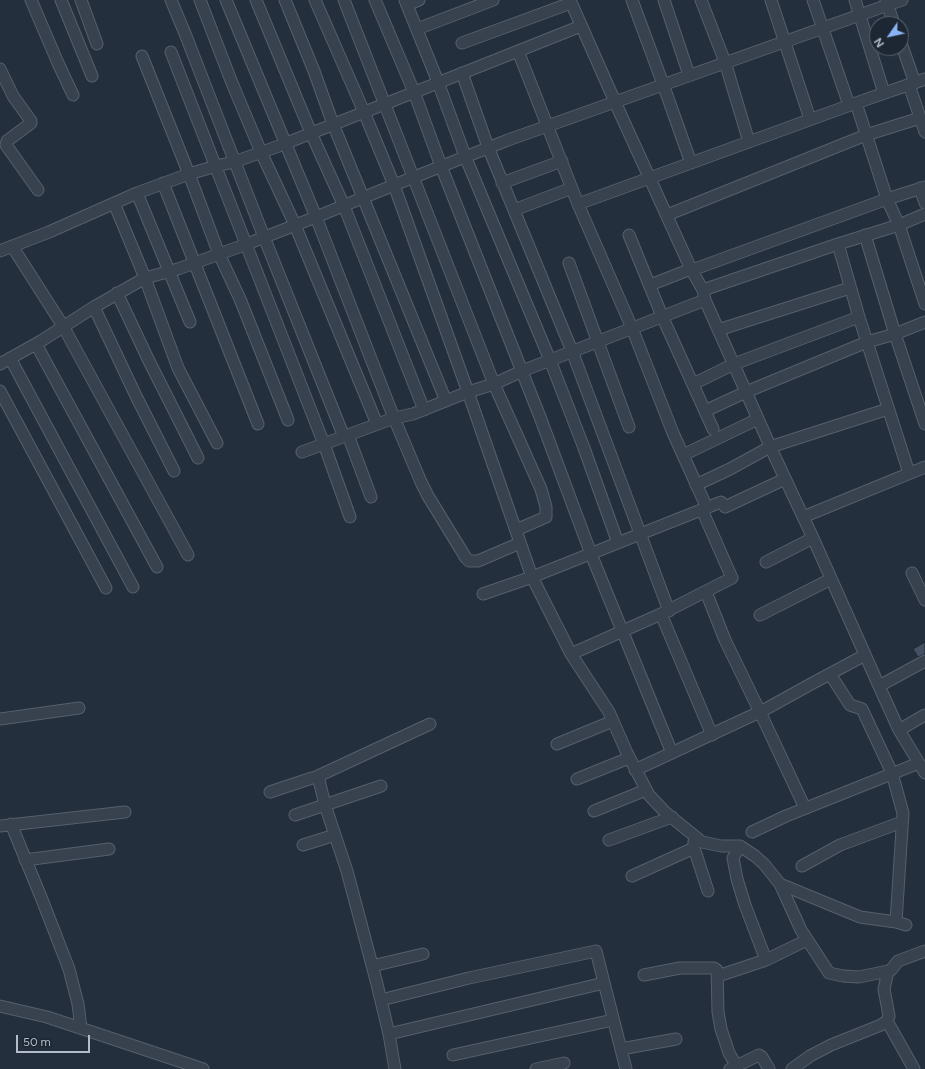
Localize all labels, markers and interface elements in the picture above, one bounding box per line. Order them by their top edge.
north arrow [869,16,909,56]
text: N [872,35,887,50]
scale bar [18,1027,92,1053]
text: 50 m [23,1035,51,1049]

